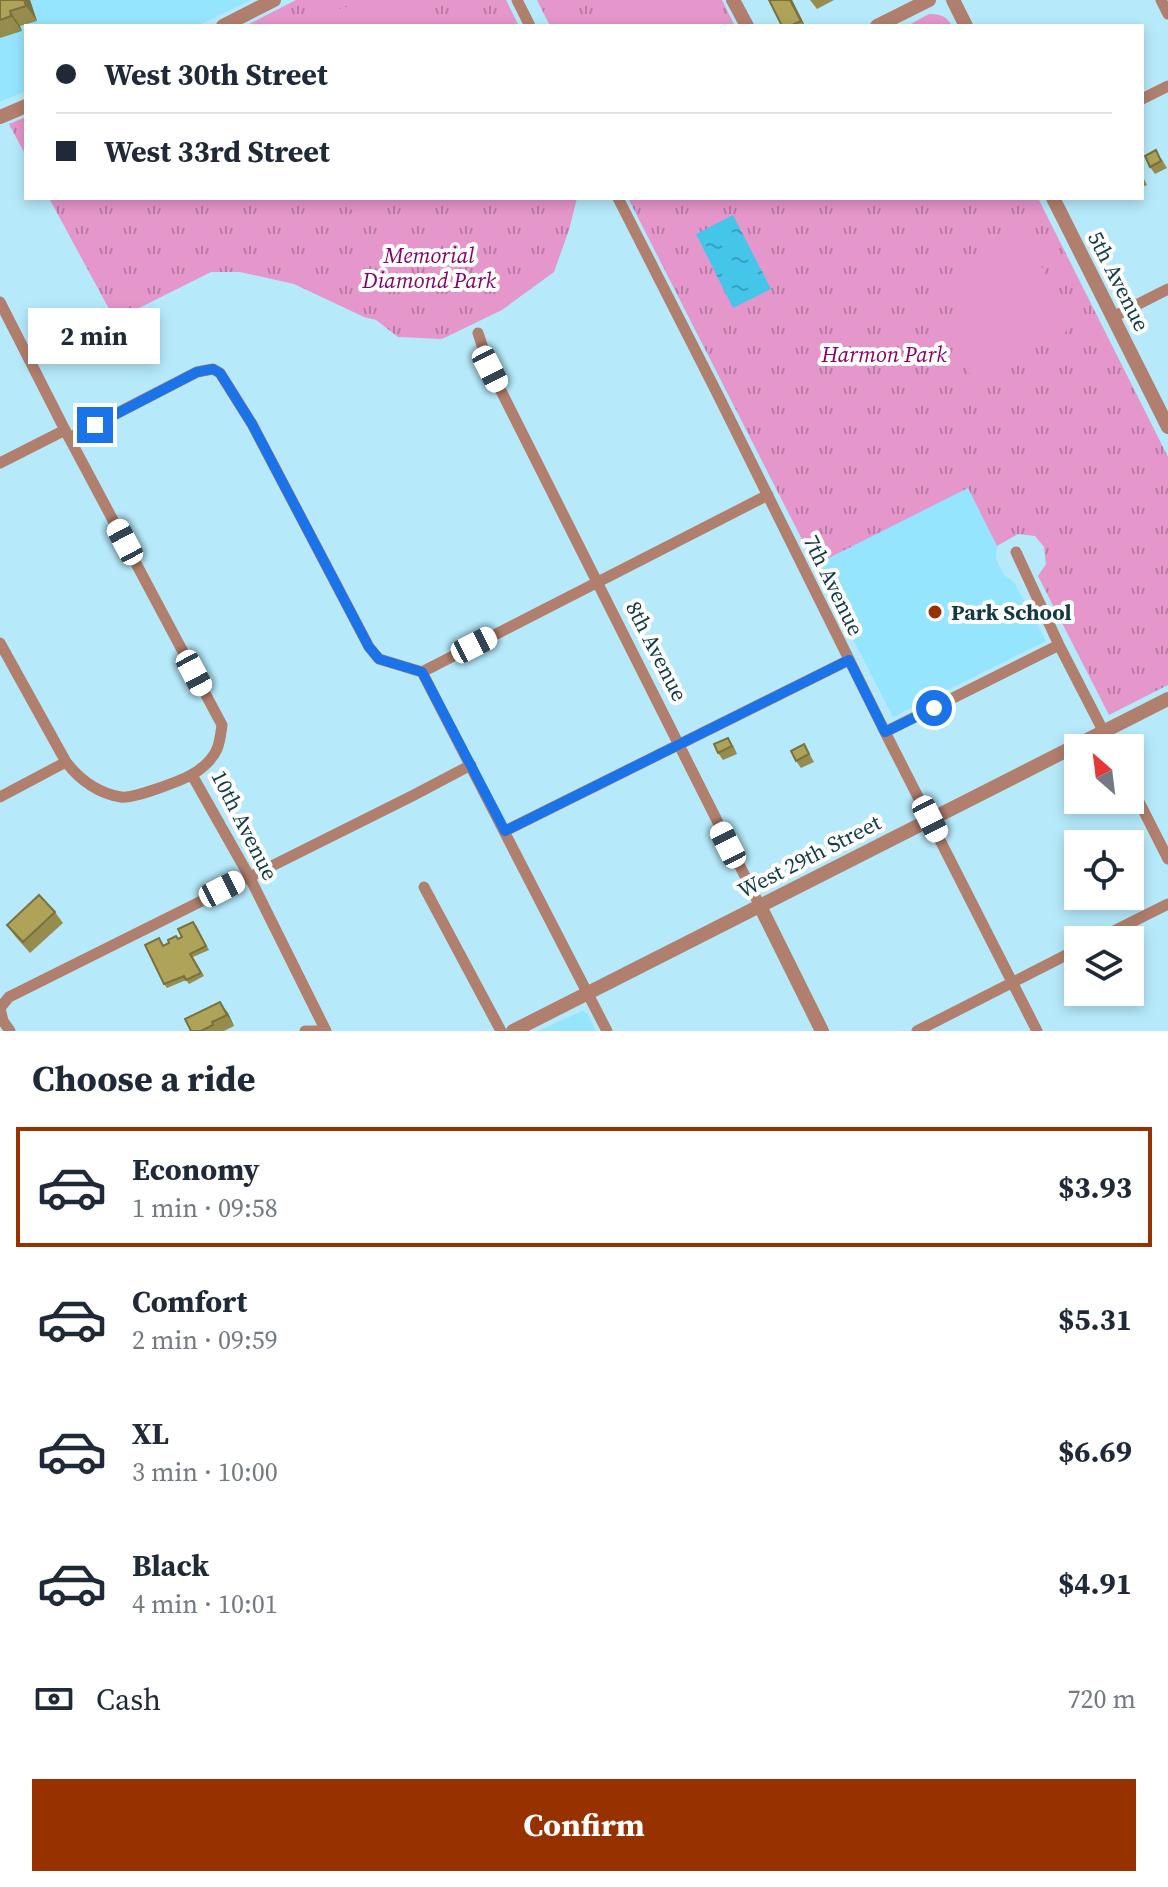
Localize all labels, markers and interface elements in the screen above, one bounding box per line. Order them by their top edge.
text: West 30th Street [104,54,328,95]
text: West 33rd Street [104,131,330,172]
street label: 5th Avenue [1081,226,1157,336]
park label: Memorial Diamond Park [361,240,496,295]
callout: 2 min [29,309,161,365]
text: 2 min [60,318,128,354]
park label: Harmon Park [820,339,947,369]
car [468,342,512,396]
route end [77,407,113,443]
car [103,515,147,569]
street label: 7th Avenue [797,530,871,640]
street label: 8th Avenue [619,596,695,706]
place label: Park School [951,597,1072,627]
marker: Park School [926,603,944,621]
car [447,623,501,667]
car [172,646,216,700]
route start [916,690,952,726]
north arrow [1064,734,1144,814]
map controls [1064,734,1144,1006]
street label: 10th Avenue [204,765,286,885]
car [908,792,952,846]
street label: West 29th Street [732,807,887,905]
car [706,818,750,872]
button: locate [1064,830,1144,910]
car [195,867,249,911]
button: layers [1064,926,1144,1006]
text: Choose a ride [32,1054,255,1103]
text: Economy [132,1149,260,1190]
icon: car [36,1151,108,1223]
text: $3.93 [1058,1167,1132,1208]
text: 1 min · 09:58 [132,1190,278,1226]
text: Comfort [132,1281,247,1322]
icon: car [36,1283,108,1355]
text: $5.31 [1058,1299,1132,1340]
text: 2 min · 09:59 [132,1322,278,1358]
text: XL [132,1413,169,1454]
icon: car [36,1415,108,1487]
text: $6.69 [1058,1431,1132,1472]
text: 3 min · 10:00 [132,1454,278,1490]
text: Black [132,1545,209,1586]
icon: car [36,1547,108,1619]
text: $4.91 [1058,1563,1132,1604]
text: 4 min · 10:01 [132,1586,278,1622]
icon: cash [32,1677,76,1721]
text: Cash [96,1679,161,1720]
text: 720 m [1068,1681,1136,1717]
button: Confirm [32,1779,1136,1871]

